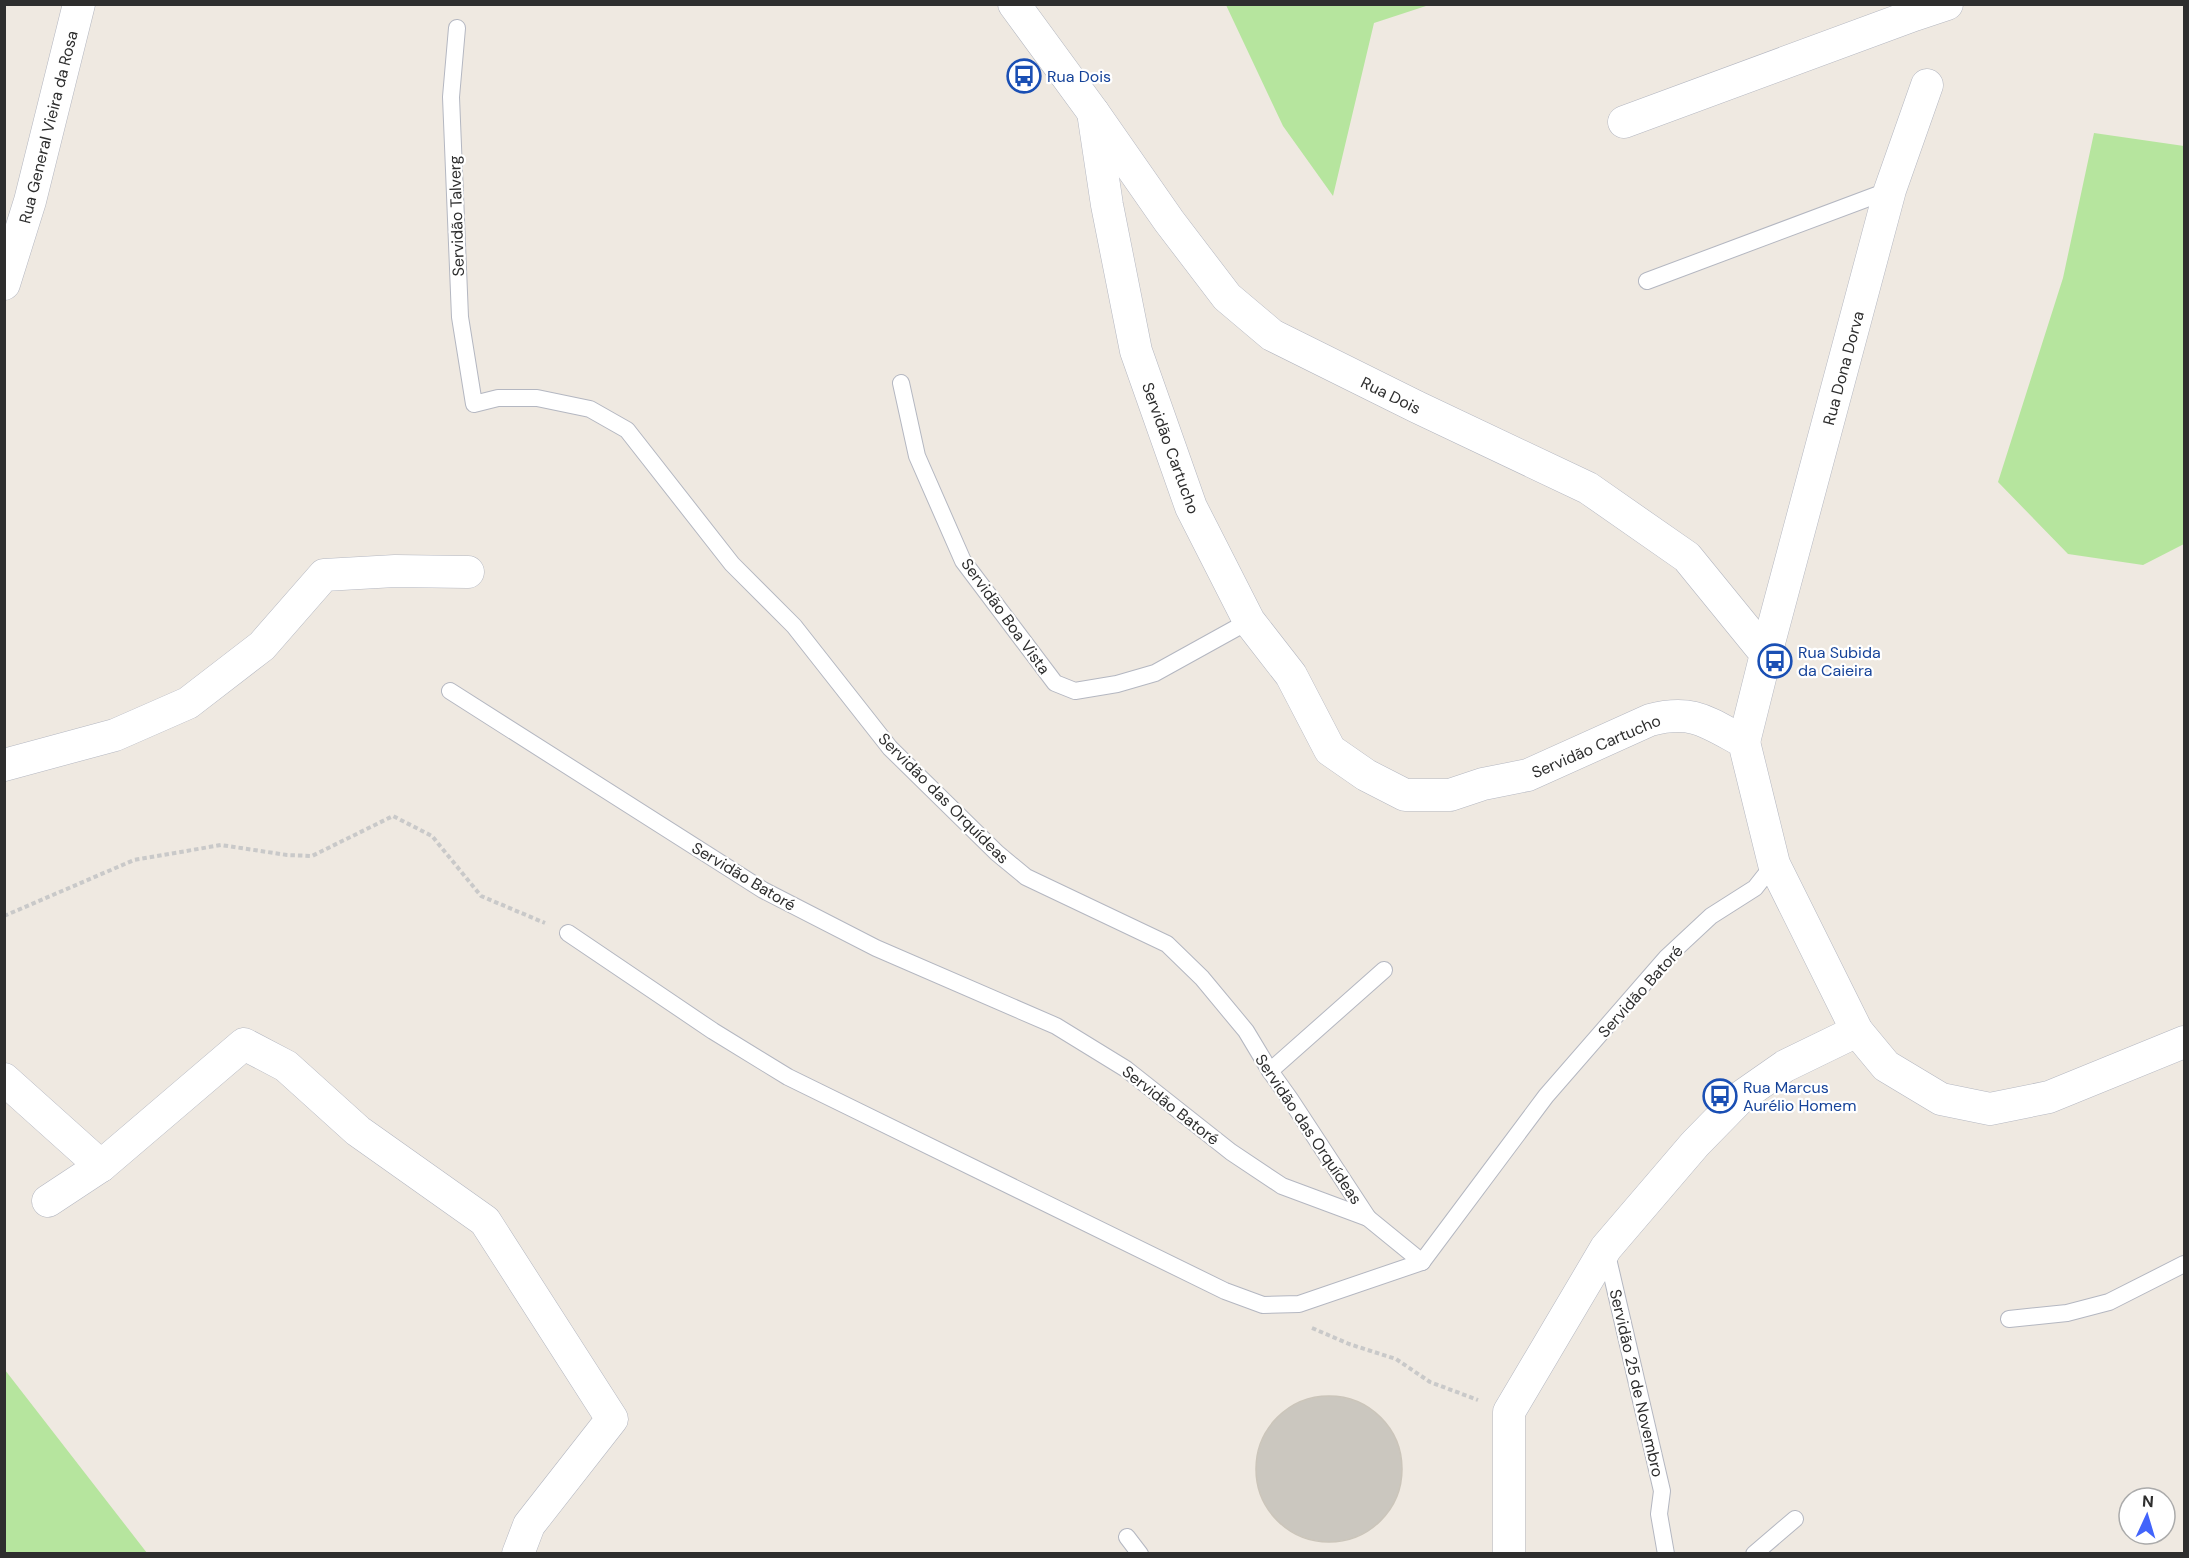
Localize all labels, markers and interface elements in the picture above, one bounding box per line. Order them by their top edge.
street label: Rua General Vieira da Rosa [14,28,83,226]
bus stop icon: Rua Dois [1006,58,1042,94]
place label: Rua Dois [1047,66,1111,87]
street label: Servidão Talverg [444,155,469,277]
street label: Rua Dona Dorva [1818,309,1869,428]
street label: Rua Dois [1357,372,1424,419]
street label: Servidão Cartucho [1137,380,1204,517]
street label: Servidão Boa Vista [956,554,1055,678]
place label: Rua Subida da Caieira [1798,642,1881,681]
bus stop icon: Rua Subida da Caieira [1757,643,1793,679]
street label: Servidão Cartucho [1528,710,1664,783]
street label: Servidão das Orquídeas [874,728,1014,868]
street label: Servidão Batoré [688,837,799,916]
street label: Servidão Batoré [1593,941,1687,1042]
street label: Servidão das Orquídeas [1250,1050,1367,1208]
street label: Servidão Batoré [1118,1061,1223,1150]
place label: Rua Marcus Aurélio Homem [1743,1077,1856,1116]
bus stop icon: Rua Marcus Aurélio Homem [1702,1078,1738,1114]
street label: Servidão 25 de Novembro [1605,1287,1668,1479]
north arrow [2117,1486,2177,1546]
text: N [2141,1491,2155,1512]

